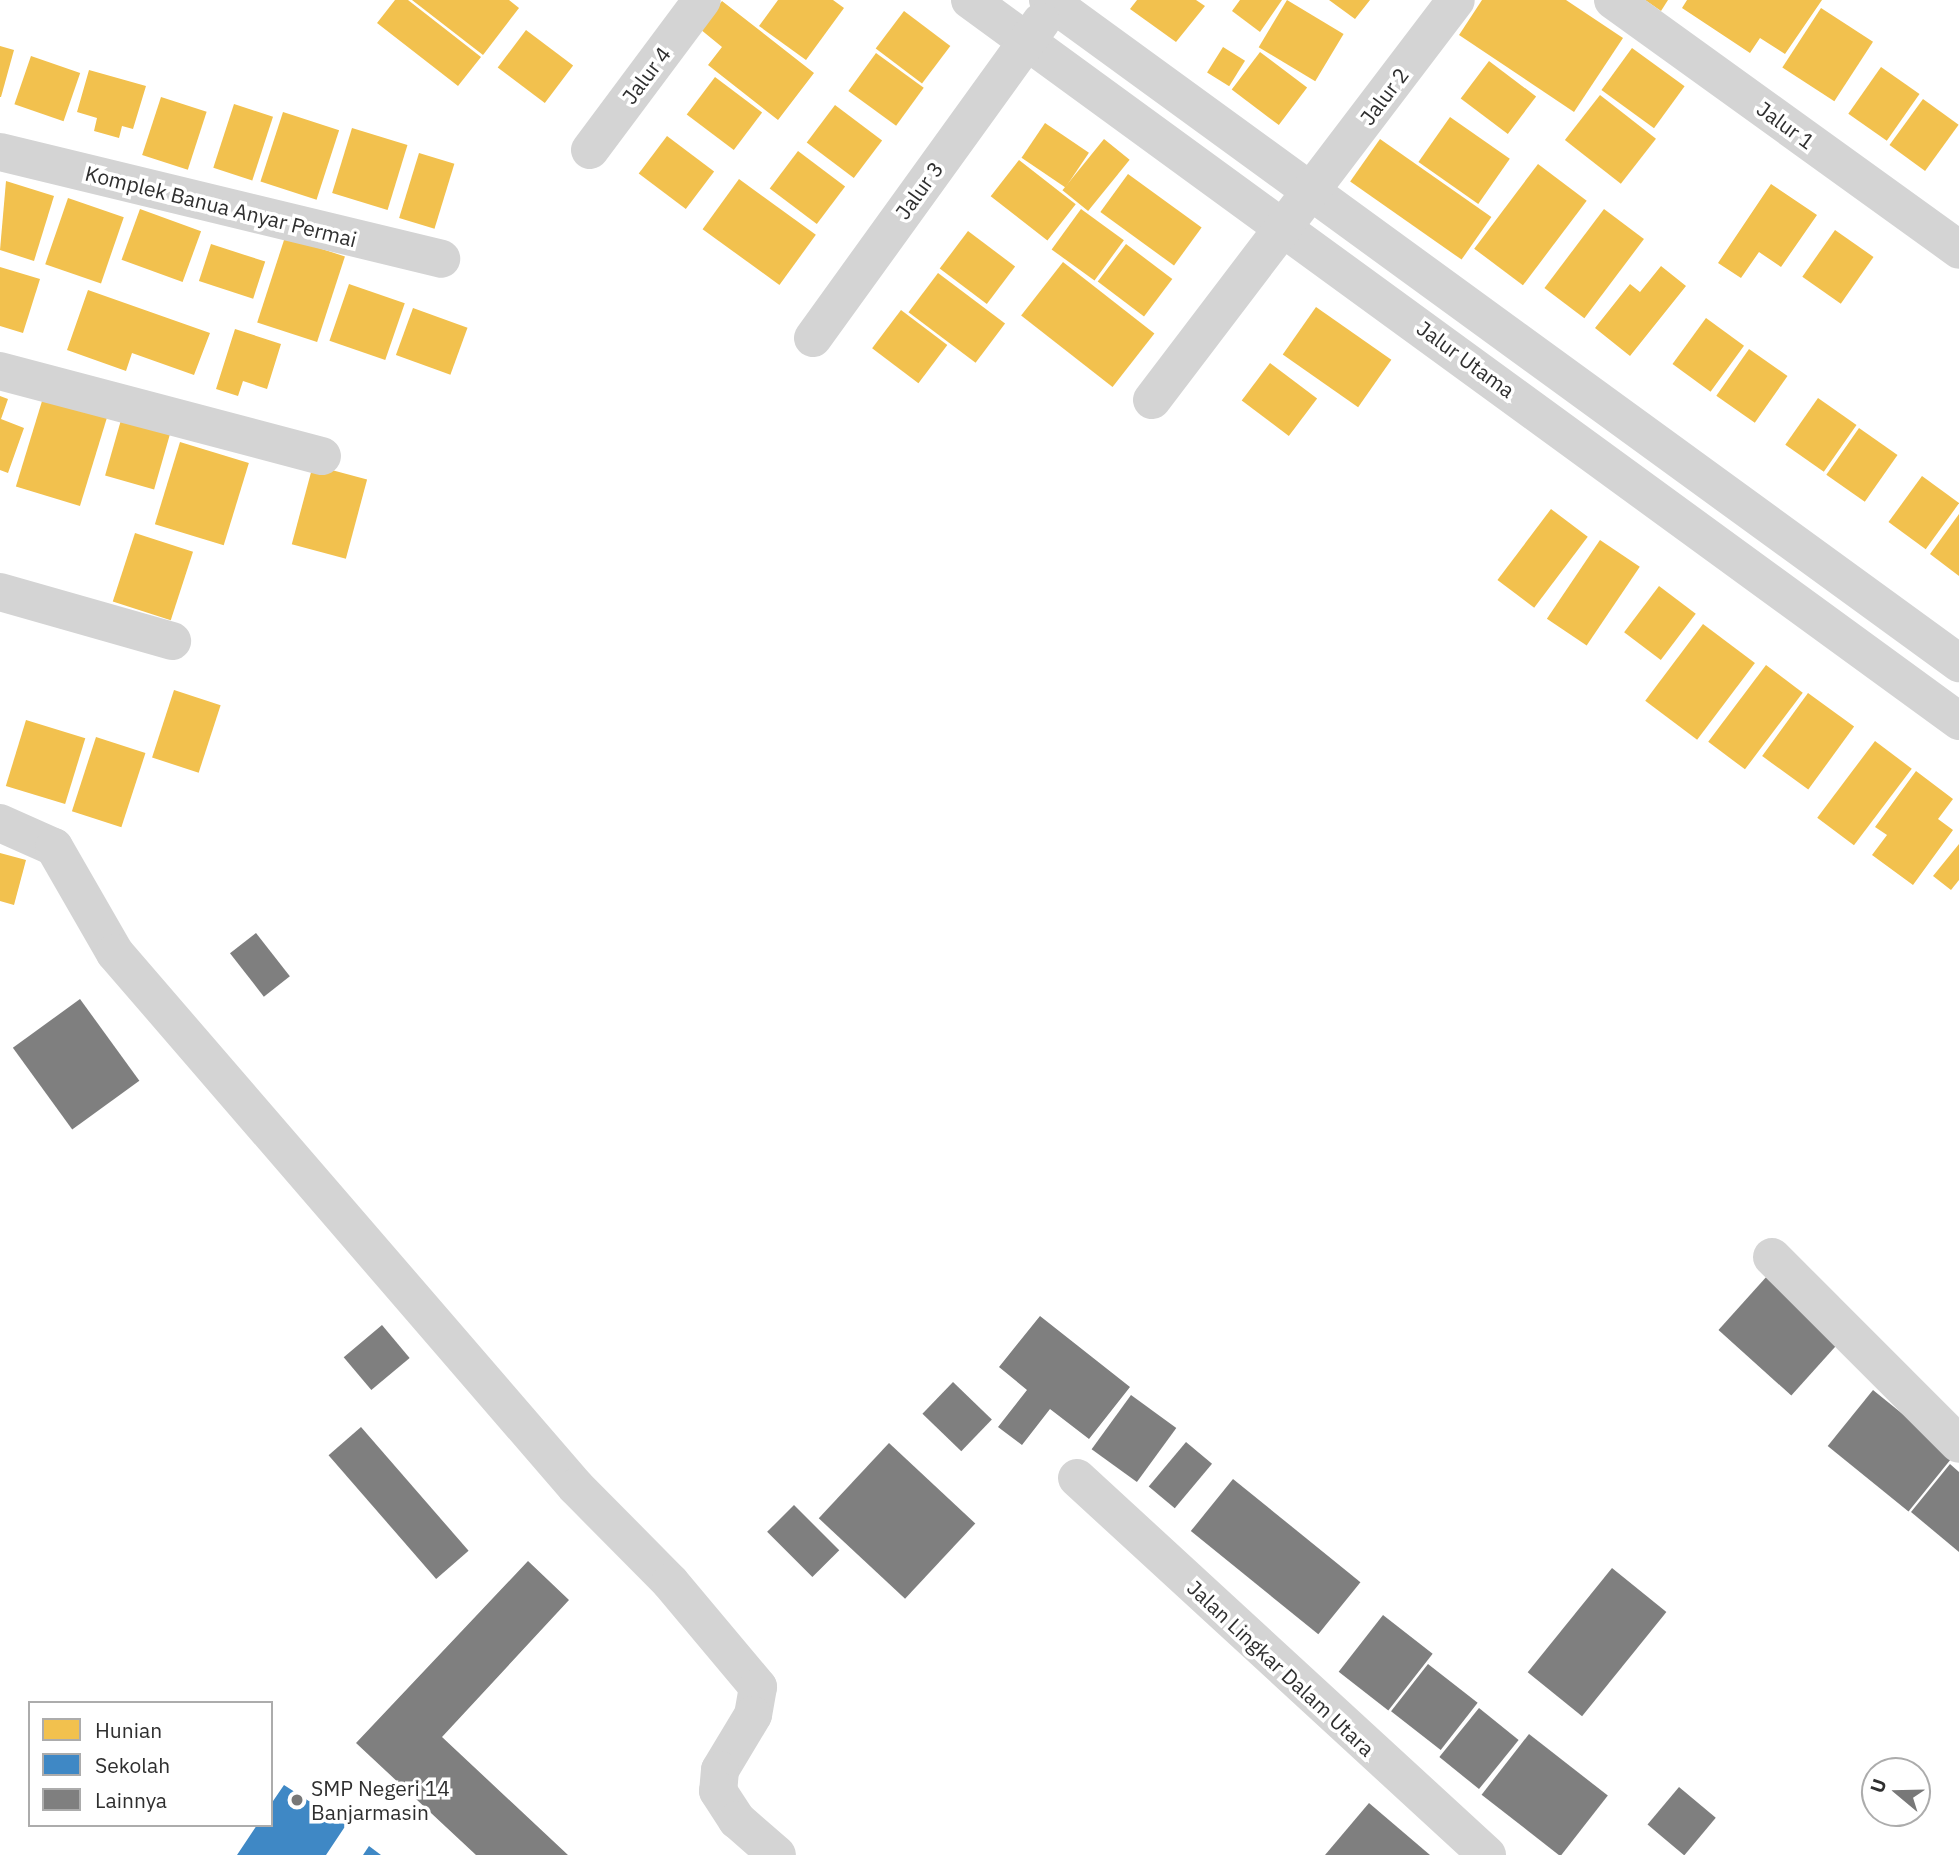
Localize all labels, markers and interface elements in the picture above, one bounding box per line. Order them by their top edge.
street label: Jalur 4 [616,42,676,108]
street label: Jalur 2 [1354,63,1414,129]
street label: Jalur 1 [1752,96,1820,154]
street label: Jalur 3 [890,156,948,224]
street label: Komplek Banua Anyar Permai [83,160,359,252]
street label: Jalur Utama [1412,315,1520,403]
street label: Jalan Lingkar Dalam Utara [1182,1575,1380,1761]
legend [28,1701,273,1827]
text: Hunian [95,1716,162,1744]
text: Sekolah [95,1751,170,1779]
north arrow [1861,1757,1931,1827]
place label: SMP Negeri 14 Banjarmasin [311,1775,450,1825]
text: U [1865,1776,1892,1796]
text: Lainnya [95,1786,167,1814]
marker: SMP Negeri 14 Banjarmasin [289,1792,305,1808]

